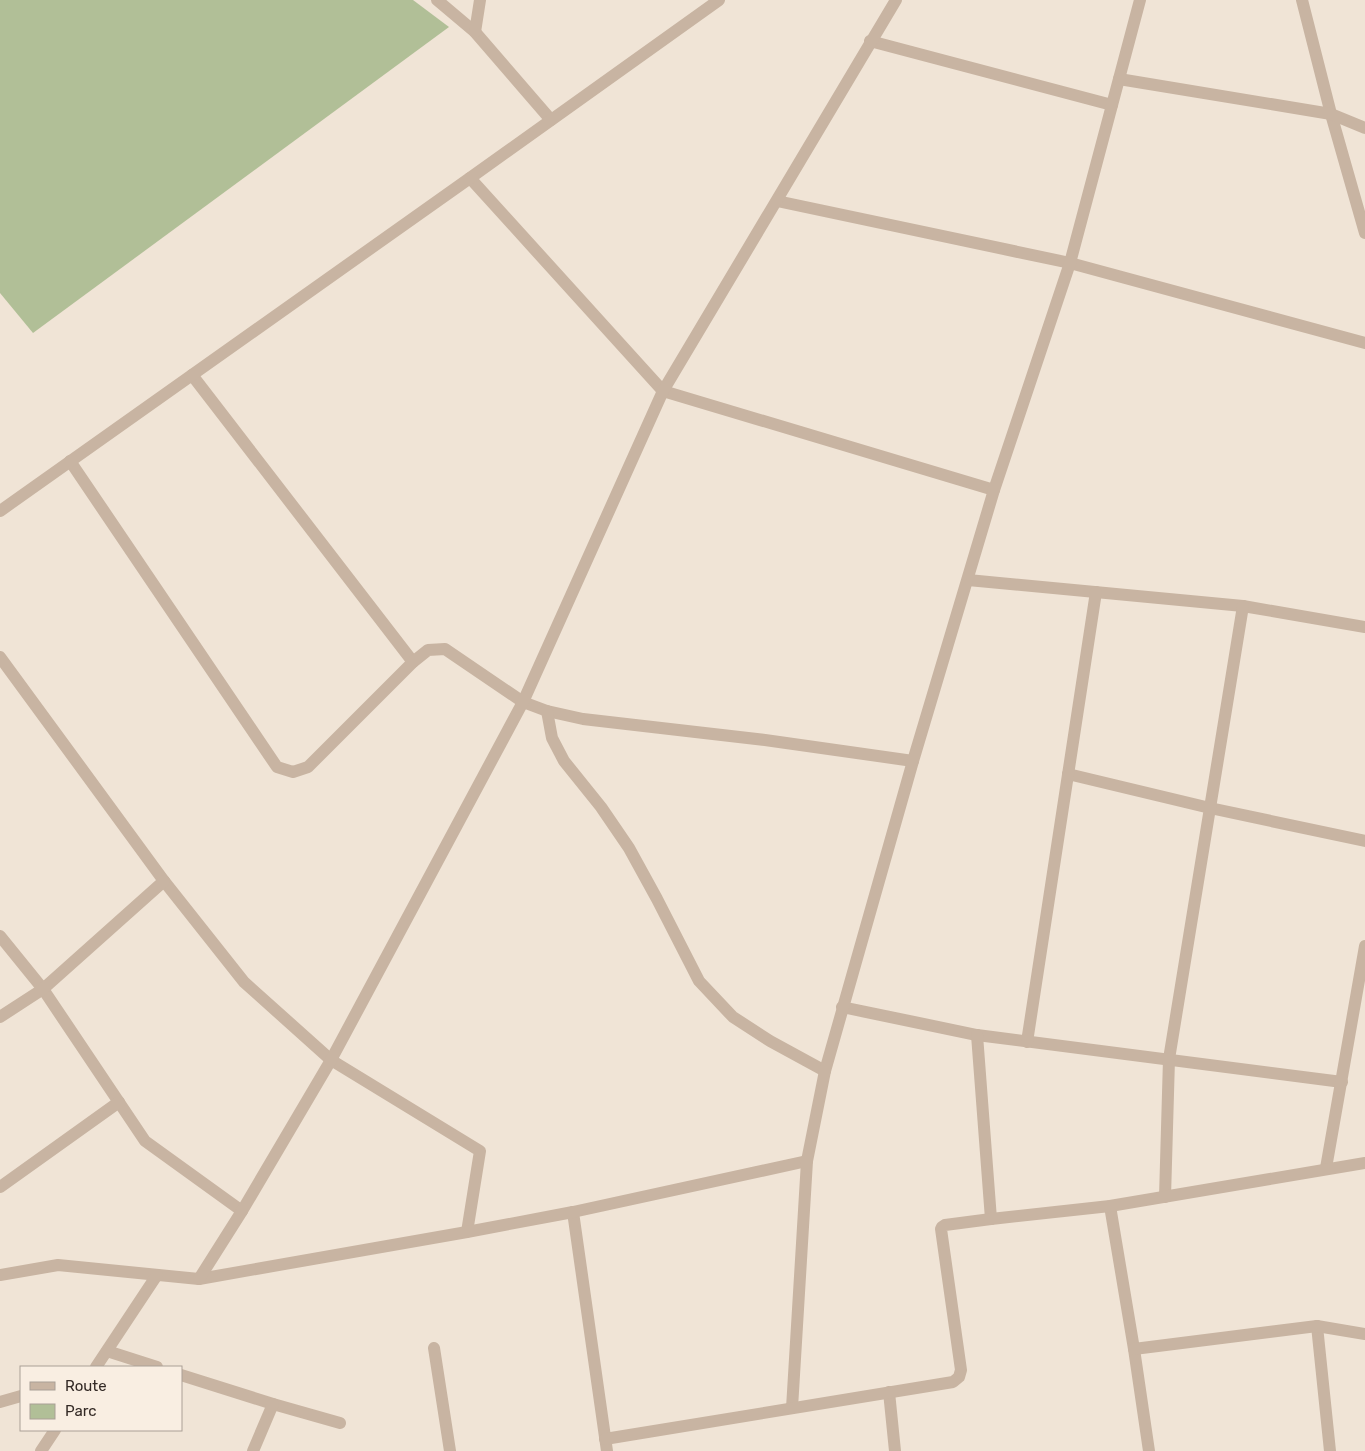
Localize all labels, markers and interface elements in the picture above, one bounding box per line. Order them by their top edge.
legend [20,1366,182,1431]
text: Route [65,1377,107,1395]
text: Parc [65,1402,97,1420]

